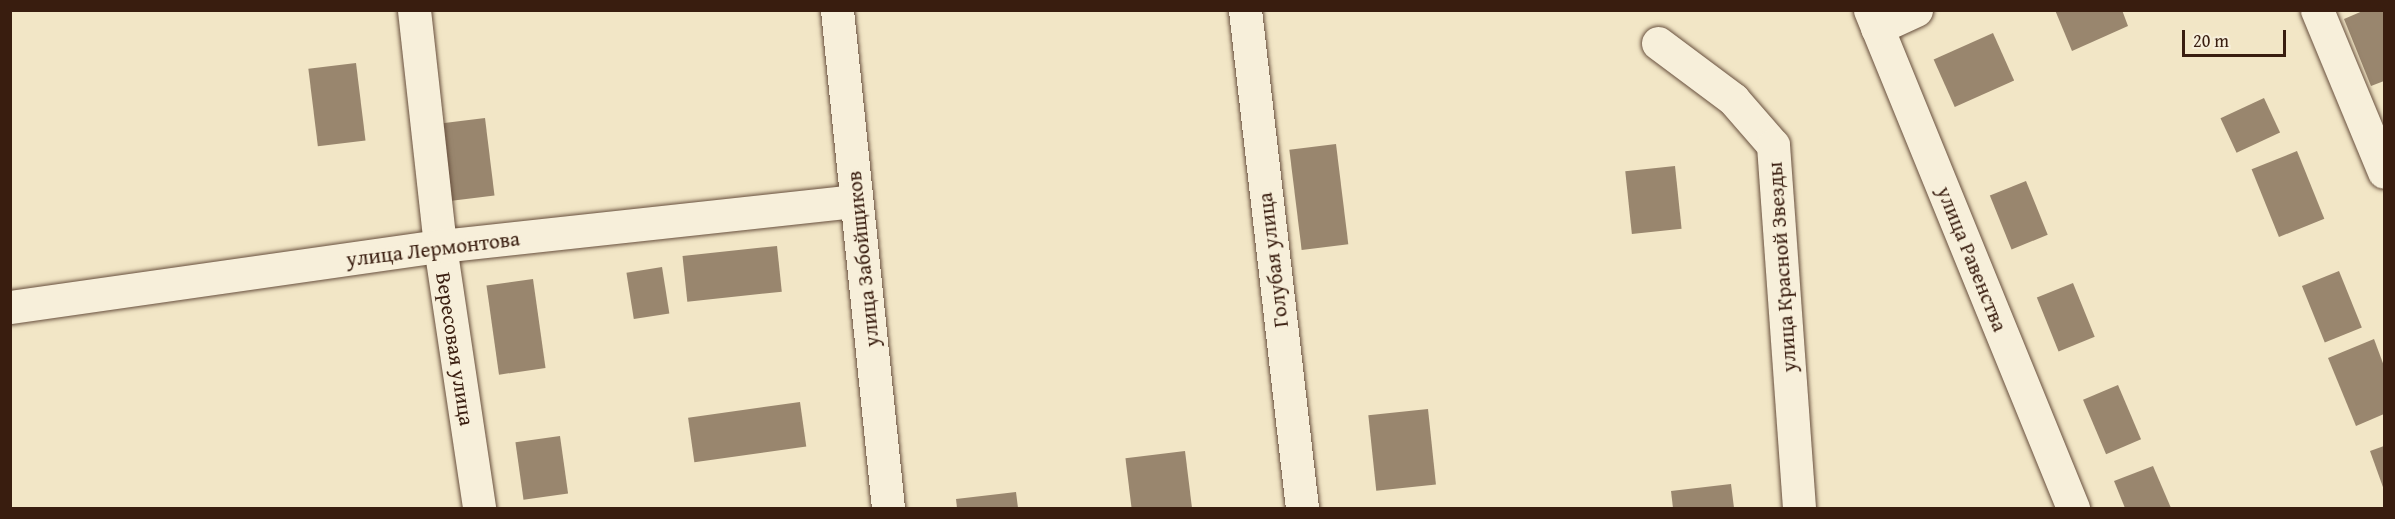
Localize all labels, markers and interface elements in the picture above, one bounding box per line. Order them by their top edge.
scale bar [2185,18,2288,56]
text: 20 m [2193,27,2229,54]
street label: улица Красной Звезды [1762,161,1802,373]
street label: улица Забойщиков [841,170,885,348]
street label: улица Равенства [1931,183,2013,335]
street label: Голубая улица [1252,191,1294,329]
street label: улица Лермонтова [345,226,521,272]
street label: Вересовая улица [430,270,480,428]

